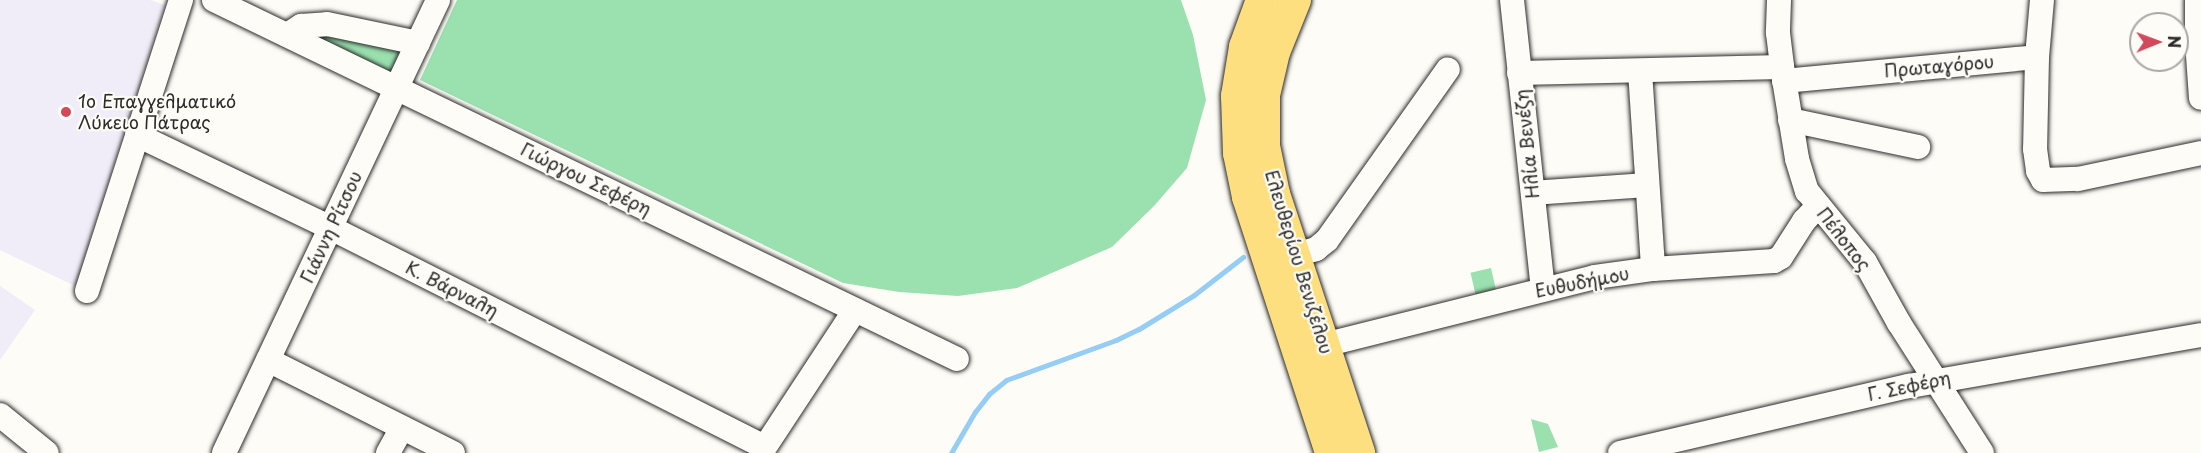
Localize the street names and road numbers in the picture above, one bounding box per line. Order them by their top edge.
street label: Πρωταγόρου [1883,50,1995,82]
street label: Ηλία Βενέζη [1511,88,1543,200]
street label: Γιώργου Σεφέρη [518,138,654,220]
street label: Γιάννη Ρίτσου [296,167,366,287]
street label: Ελευθερίου Βενιζέλου [1261,167,1337,357]
street label: Πέλοπος [1813,203,1875,275]
street label: Κ. Βάρναλη [402,256,502,322]
street label: Ευθυδήμου [1533,262,1631,302]
street label: Γ. Σεφέρη [1865,367,1953,405]

